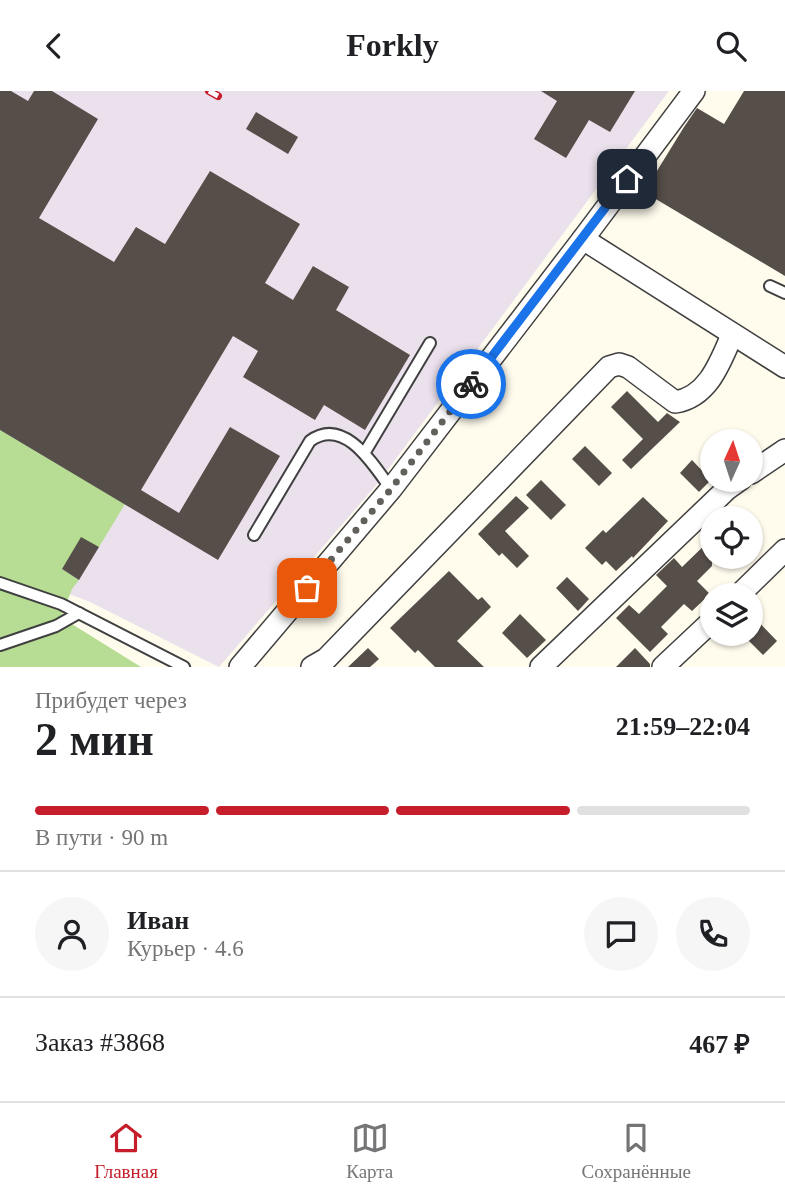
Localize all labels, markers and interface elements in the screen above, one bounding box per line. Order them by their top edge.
icon: back [35,27,73,65]
text: Forkly [346,27,439,63]
icon: search [712,27,750,65]
pin [597,149,657,209]
icon: home [608,160,646,198]
courier [436,349,506,419]
icon: bike [452,365,490,403]
north arrow [700,429,763,492]
map controls [700,429,763,646]
button: locate [700,506,763,569]
pin [277,558,337,618]
icon: bag [288,569,326,607]
button: layers [700,583,763,646]
text: Прибудет через [35,688,187,713]
text: 21:59–22:04 [616,712,750,741]
text: 2 мин [35,714,154,765]
text: В пути · 90 m [35,825,168,850]
button: person [35,897,109,971]
button: chat [584,897,658,971]
button: phone [676,897,750,971]
text: Иван [127,906,189,935]
text: Курьер · 4.6 [127,936,244,961]
text: Заказ #3868 [35,1028,165,1057]
text: 467 ₽ [689,1030,750,1059]
tab: Главная [94,1119,158,1183]
tab: Карта [346,1119,393,1183]
tab: Сохранённые [582,1119,691,1183]

